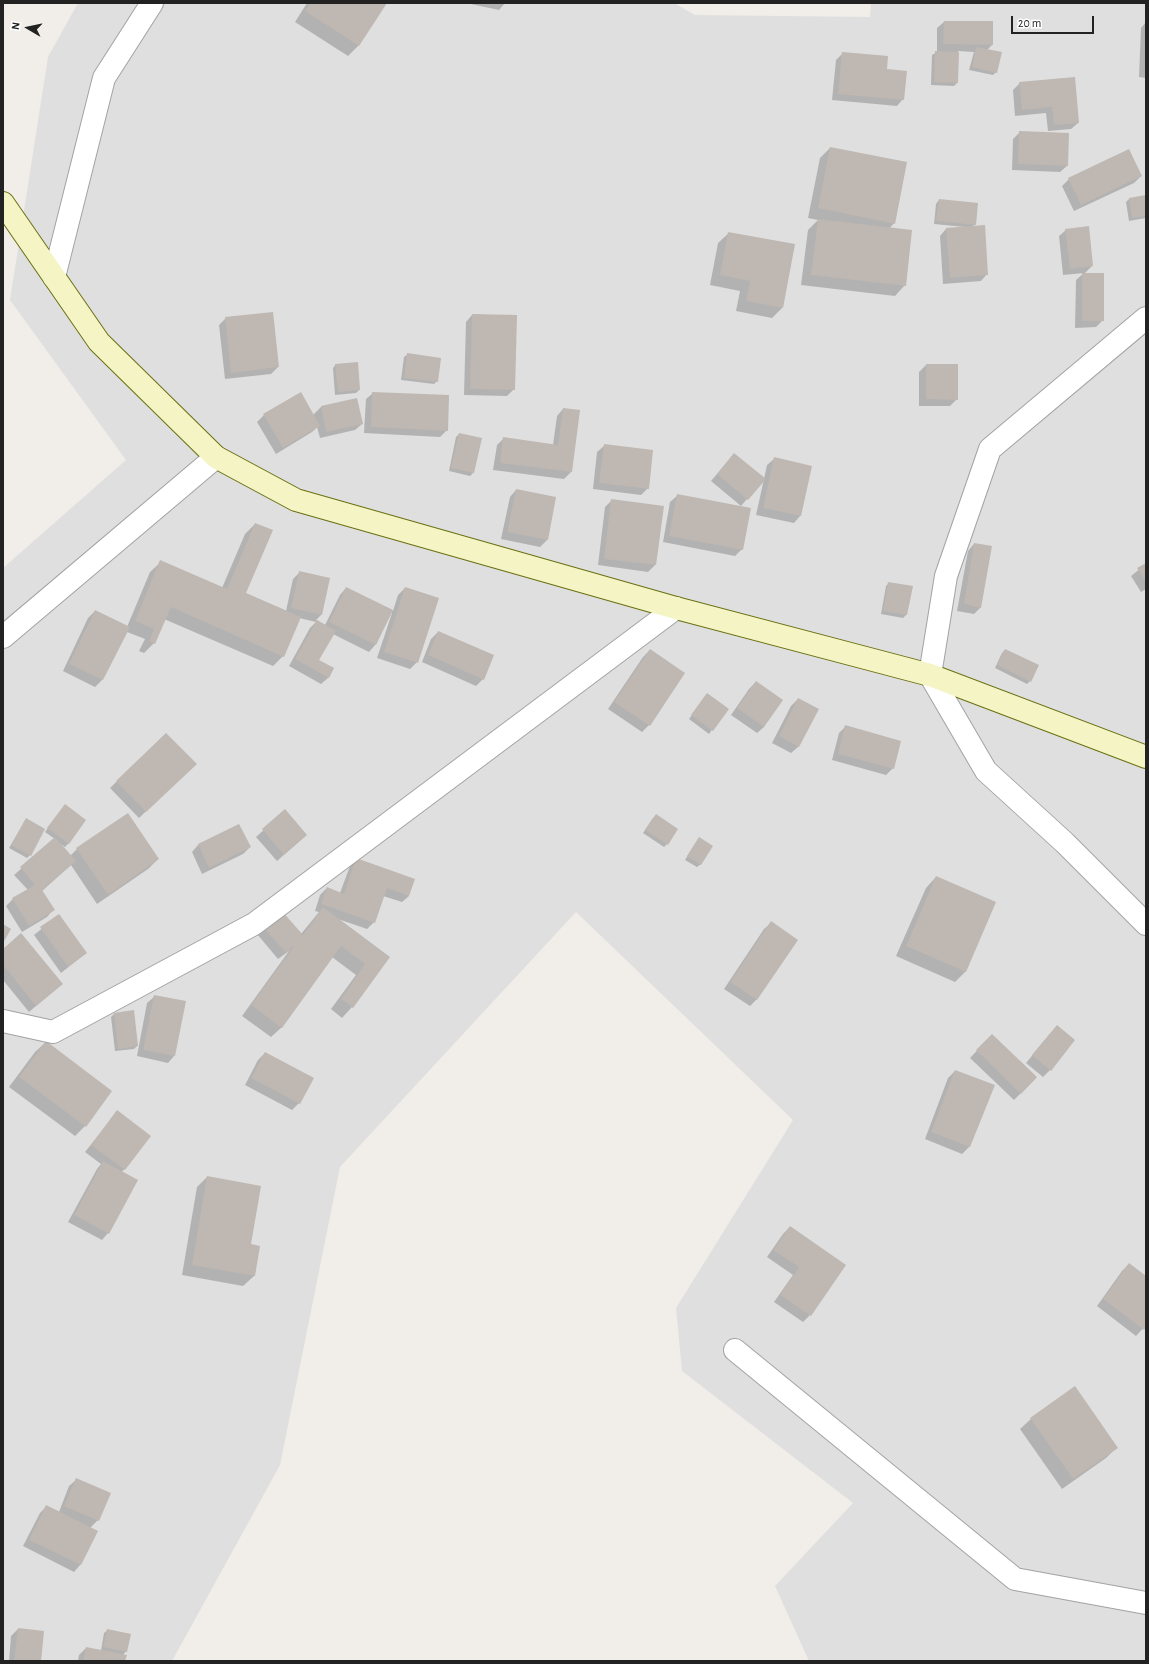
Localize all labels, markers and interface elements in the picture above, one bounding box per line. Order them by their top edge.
north arrow [8,8,48,48]
scale bar [1013,8,1096,34]
text: 20 m [1018,17,1041,29]
text: N [10,21,22,31]

